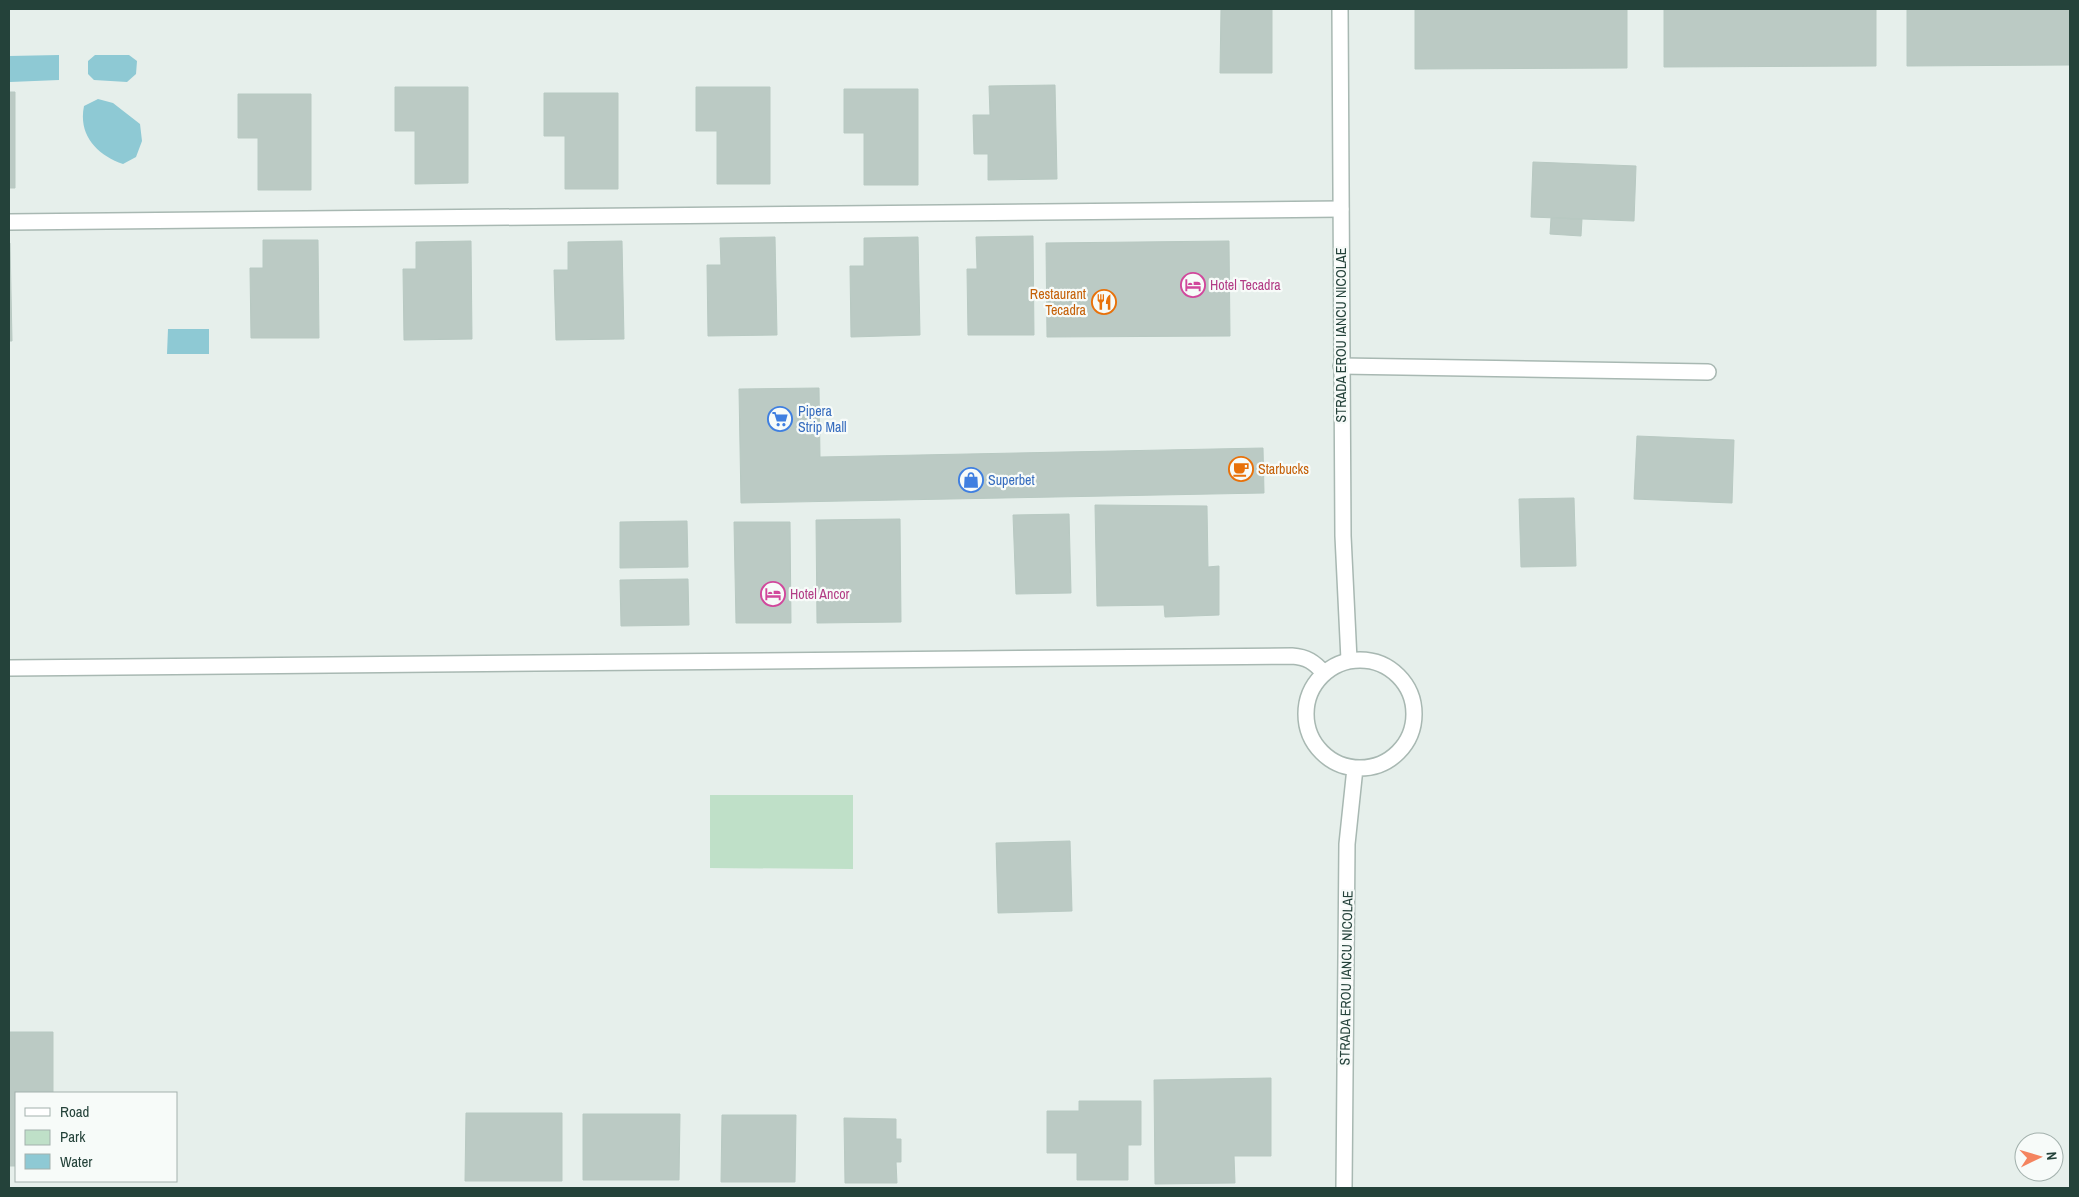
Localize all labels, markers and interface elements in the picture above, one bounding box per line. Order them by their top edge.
street label: STRADA EROU IANCU NICOLAE [1332,248,1350,422]
hotel icon: Hotel Tecadra [1180,272,1206,298]
place label: Hotel Tecadra [1210,276,1281,294]
place label: Restaurant Tecadra [1030,285,1087,319]
restaurant icon: Restaurant Tecadra [1091,289,1117,315]
place label: Pipera Strip Mall [798,402,846,436]
supermarket icon: Pipera Strip Mall [767,406,793,432]
cafe icon: Starbucks [1228,456,1254,482]
place label: Starbucks [1258,460,1309,478]
shop icon: Superbet [958,467,984,493]
place label: Superbet [988,471,1035,489]
hotel icon: Hotel Ancor [760,581,786,607]
place label: Hotel Ancor [790,585,850,603]
street label: STRADA EROU IANCU NICOLAE [1335,890,1357,1066]
legend [15,1092,178,1182]
text: Road [60,1101,89,1122]
text: Park [60,1126,86,1147]
north arrow [2014,1132,2064,1182]
text: Water [60,1151,92,1172]
text: N [2043,1151,2061,1161]

